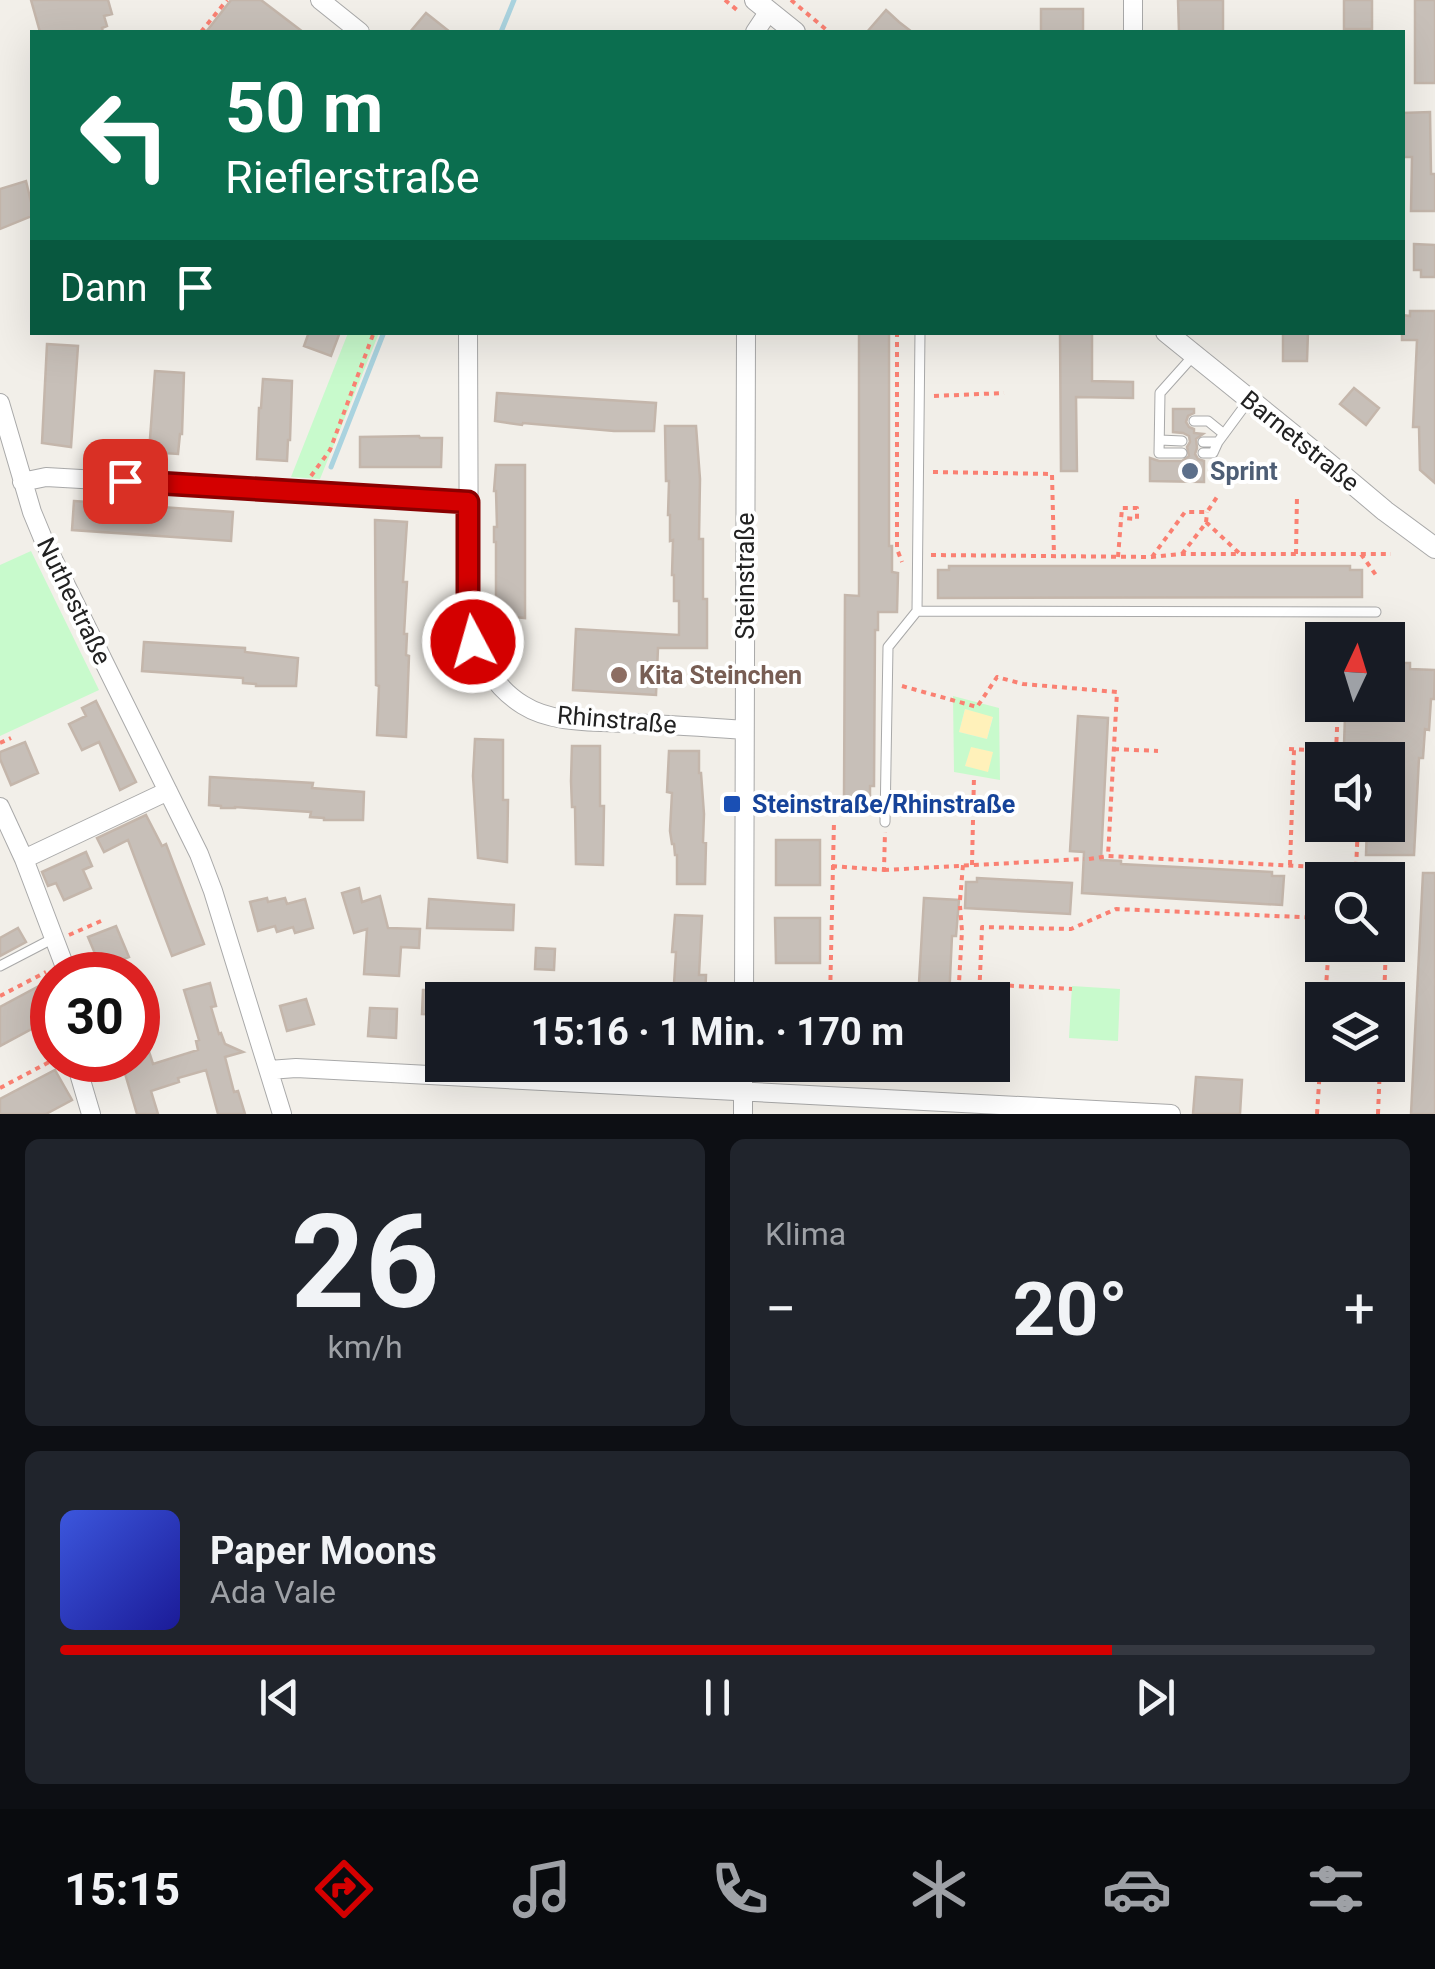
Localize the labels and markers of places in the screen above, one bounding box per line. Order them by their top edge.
pin [83,439,168,524]
place label: Sprint [1210,457,1278,486]
marker: Sprint [1179,460,1201,482]
place label: Kita Steinchen [639,661,802,690]
marker: Kita Steinchen [608,664,630,686]
place label: Steinstraße/Rhinstraße [752,790,1015,819]
marker: Steinstraße/Rhinstraße [721,793,743,815]

